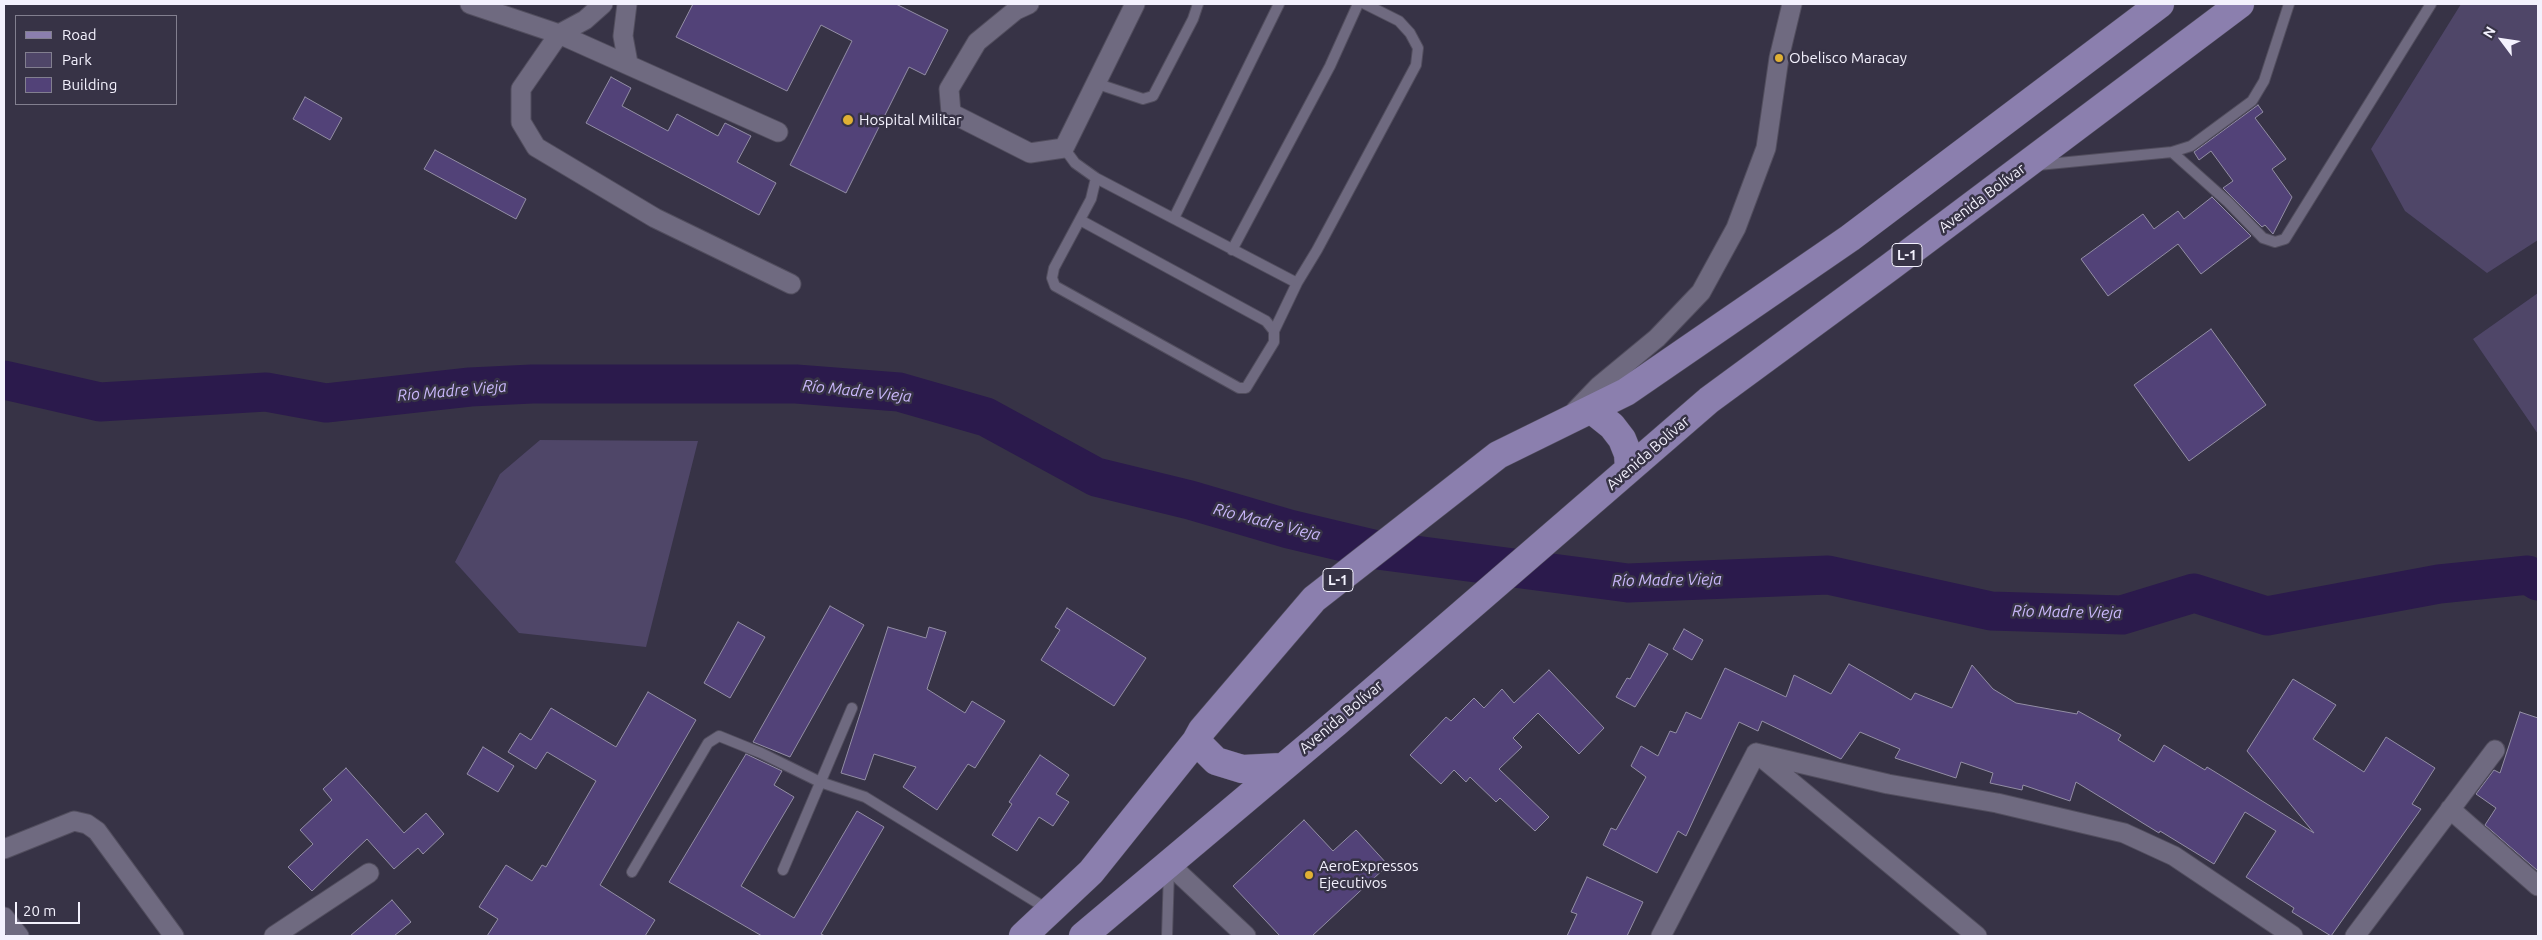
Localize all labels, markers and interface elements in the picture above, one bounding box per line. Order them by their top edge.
legend [15,15,178,105]
north arrow [2477,15,2527,65]
text: N [2480,24,2499,41]
text: Road [62,26,97,43]
place label: Obelisco Maracay [1789,49,1907,67]
text: Park [62,51,92,68]
marker: Obelisco Maracay [1773,52,1785,64]
text: Building [62,76,117,93]
place label: Hospital Militar [859,111,962,129]
marker: Hospital Militar [841,113,855,127]
street label: Avenida Bolívar [1935,160,2029,236]
road number: L-1 [1892,244,1922,266]
water label: Río Madre Vieja [801,376,913,406]
water label: Río Madre Vieja [397,377,507,405]
street label: Avenida Bolívar [1603,412,1693,494]
water label: Río Madre Vieja [1211,499,1323,545]
road number: L-1 [1323,568,1353,592]
water label: Río Madre Vieja [1612,569,1722,591]
water label: Río Madre Vieja [2012,601,2122,623]
street label: Avenida Bolívar [1295,677,1387,757]
place label: AeroExpressos Ejecutivos [1319,857,1419,892]
marker: AeroExpressos Ejecutivos [1303,869,1315,881]
scale bar [18,892,82,924]
text: 20 m [23,902,56,919]

